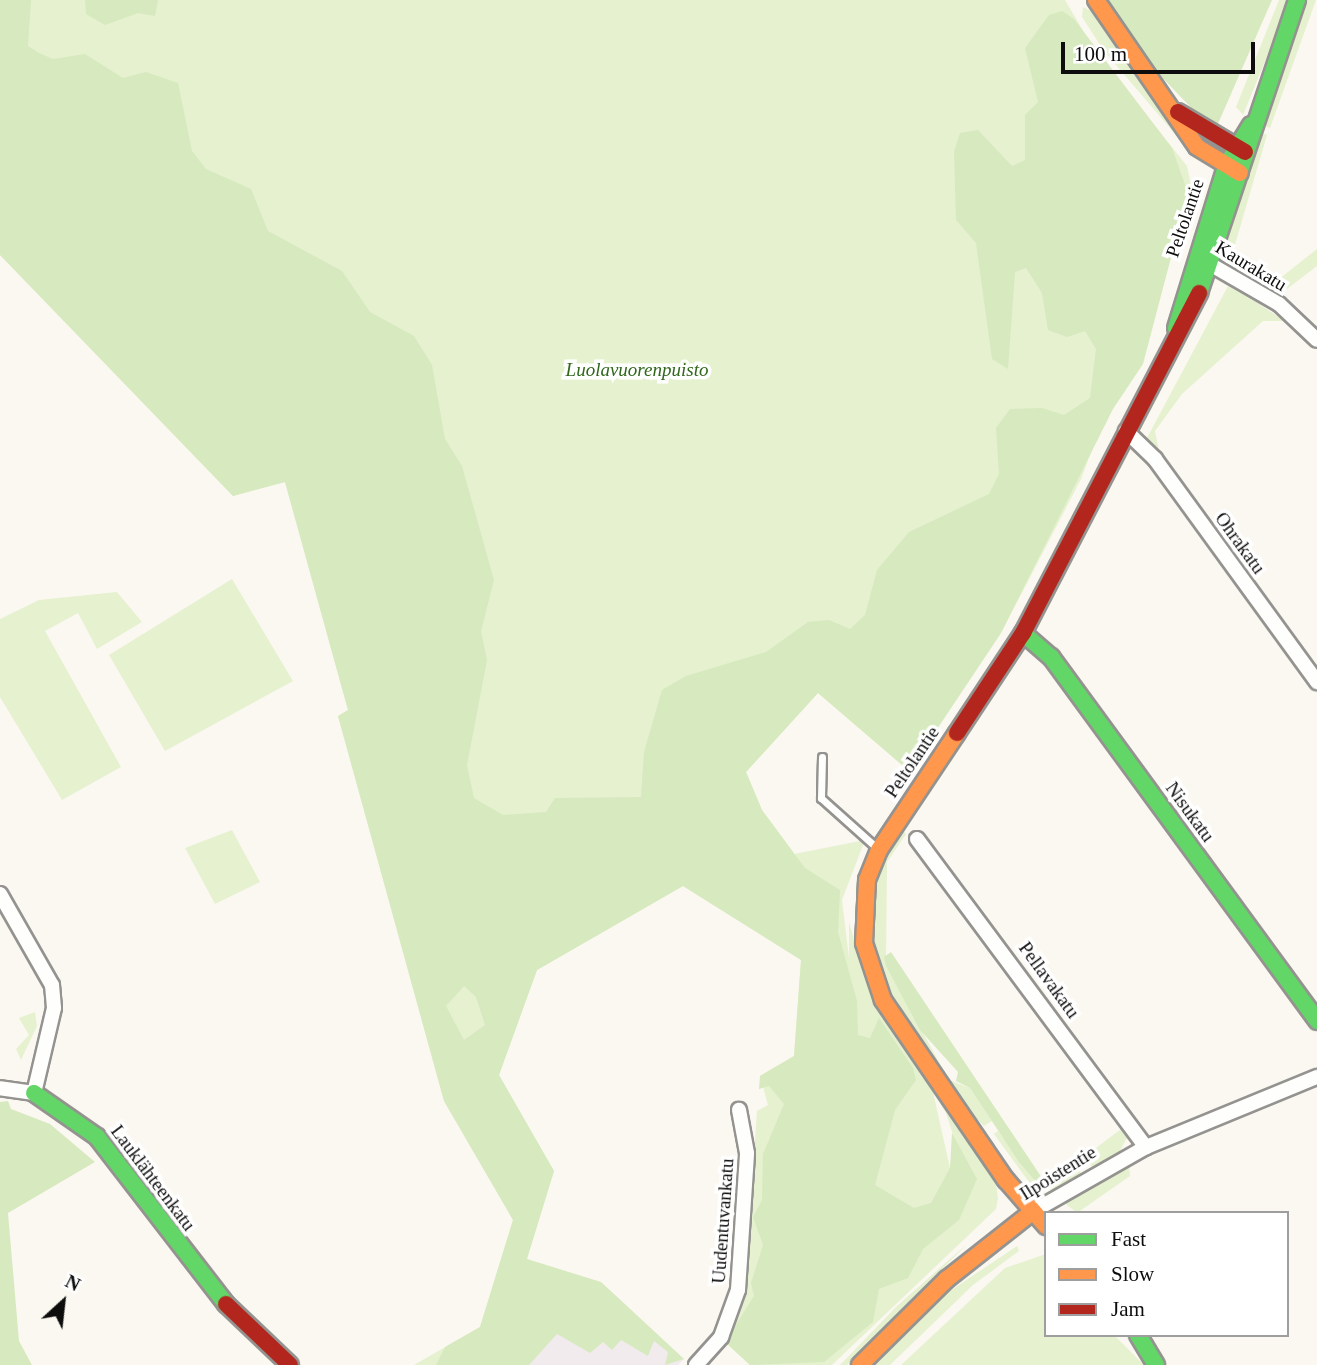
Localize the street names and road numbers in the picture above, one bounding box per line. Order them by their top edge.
street label: Peltolantie [1161,176,1209,260]
street label: Kaurakatu [1211,236,1291,296]
street label: Ohrakatu [1210,508,1270,578]
street label: Peltolantie [880,722,944,802]
street label: Nisukatu [1161,778,1219,846]
street label: Pellavakatu [1014,937,1084,1023]
street label: Lauklähteenkatu [106,1121,200,1235]
street label: Ilpoistentie [1016,1141,1100,1205]
street label: Uudentuvankatu [707,1158,739,1284]

